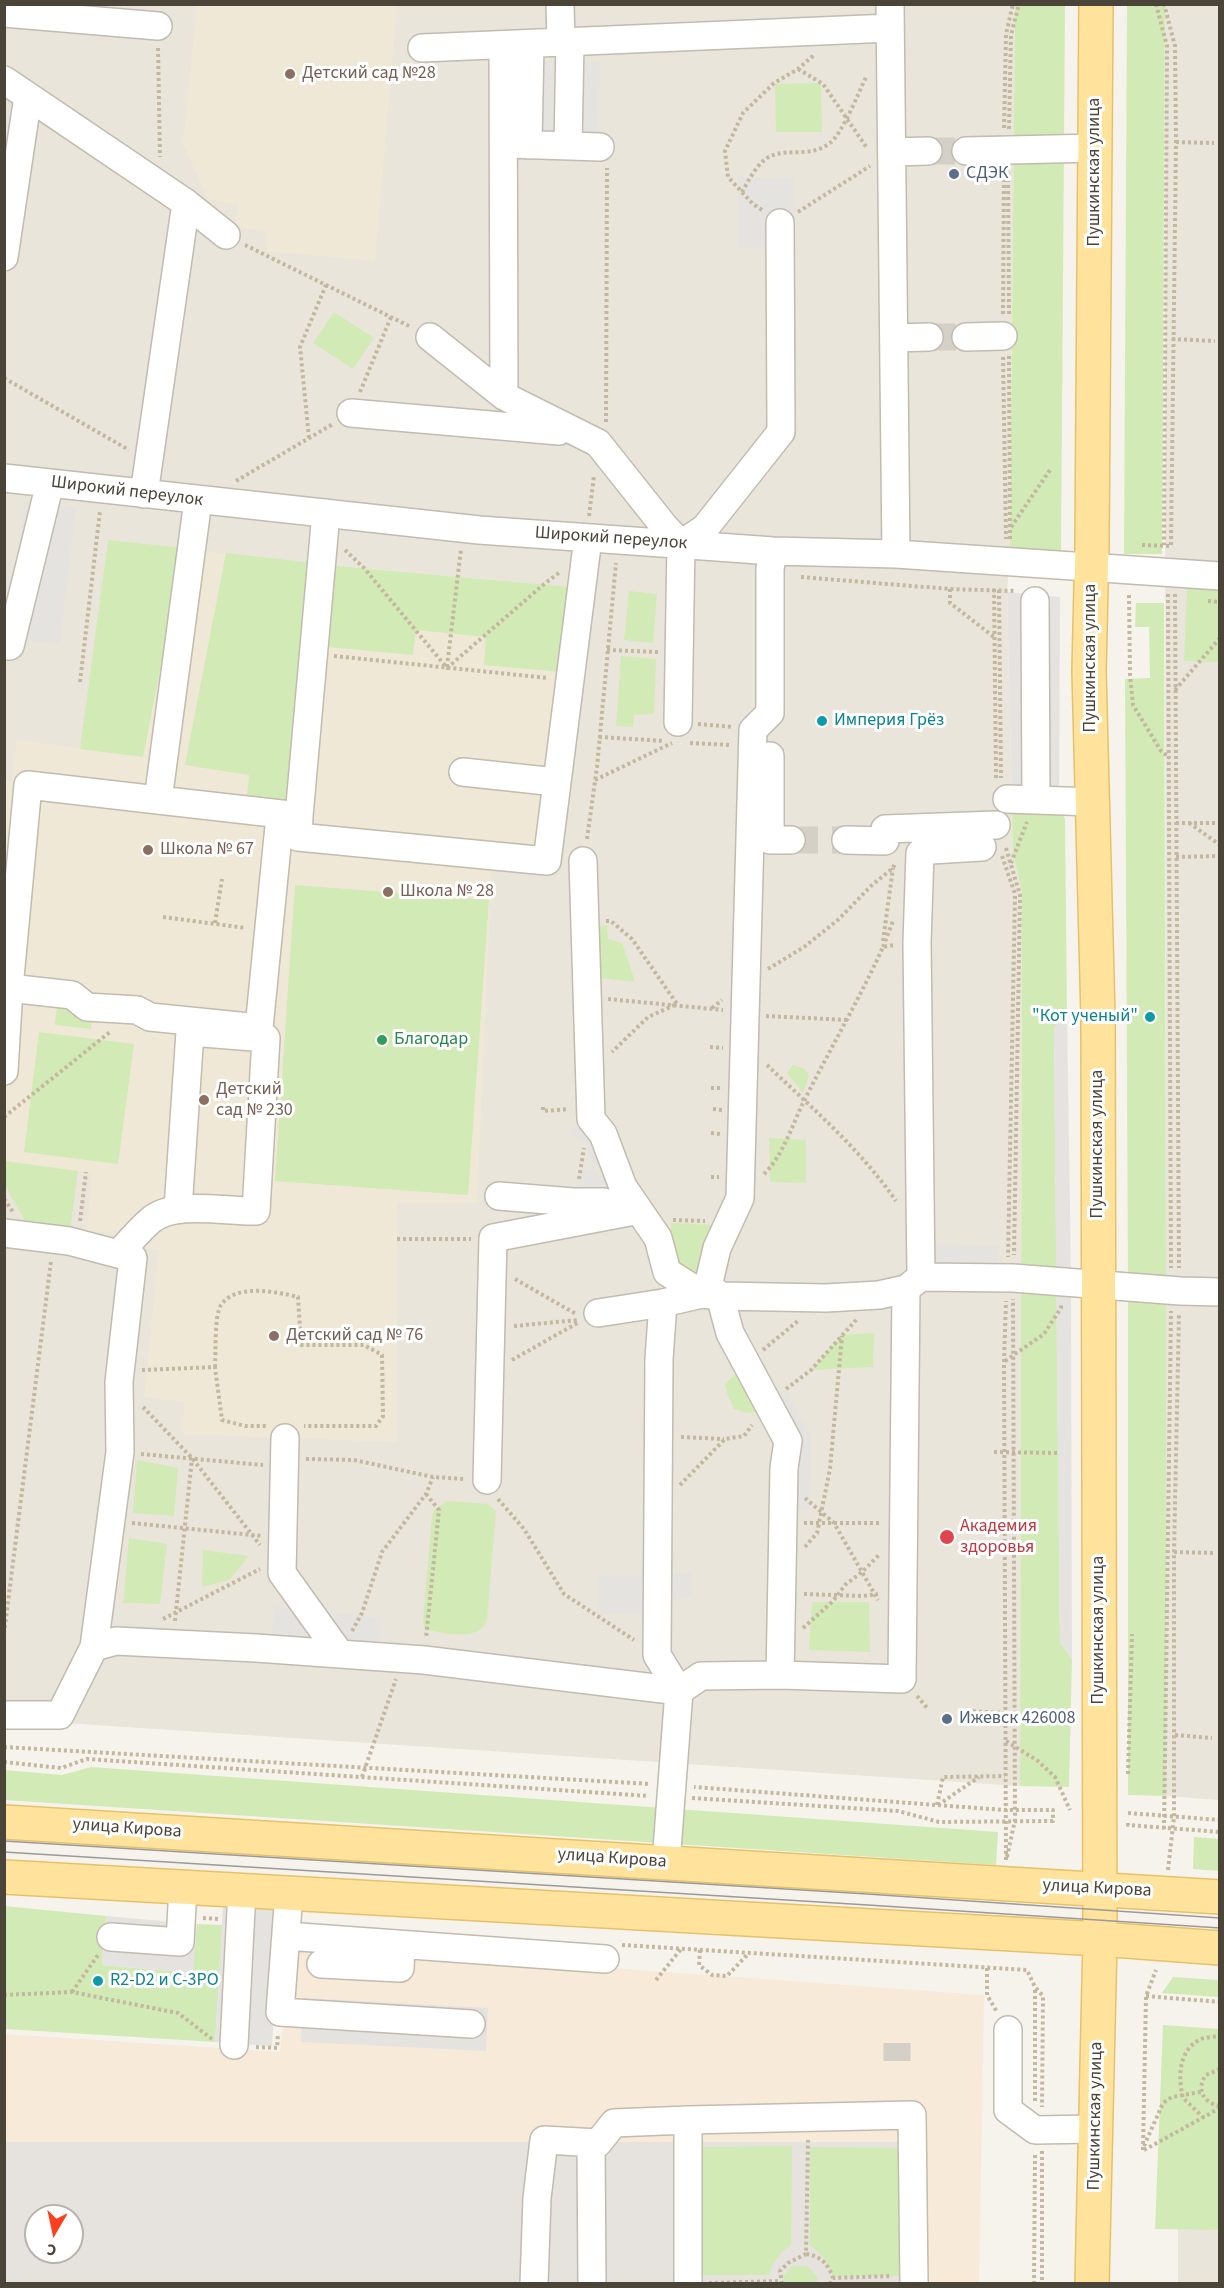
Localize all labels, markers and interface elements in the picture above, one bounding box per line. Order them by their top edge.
place label: Детский сад №28 [302,63,436,85]
marker: Детский сад №28 [283,67,297,81]
street label: Пушкинская улица [1084,98,1106,246]
place label: СДЭК [966,163,1008,185]
marker: СДЭК [947,167,961,181]
street label: Широкий переулок [50,472,204,512]
street label: Широкий переулок [534,523,688,555]
street label: Пушкинская улица [1080,584,1102,732]
place label: Империя Грёз [834,710,944,732]
marker: Империя Грёз [815,714,829,728]
place label: Школа № 67 [160,839,254,861]
marker: Школа № 67 [141,843,155,857]
place label: Школа № 28 [400,881,494,903]
marker: Школа № 28 [381,885,395,899]
place label: "Кот ученый" [1032,1006,1138,1028]
marker: "Кот ученый" [1143,1010,1157,1024]
place label: Благодар [394,1029,468,1051]
marker: Благодар [375,1033,389,1047]
street label: Пушкинская улица [1087,1070,1109,1218]
place label: Детский сад № 230 [216,1079,293,1122]
marker: Детский сад № 230 [197,1093,211,1107]
place label: Детский сад № 76 [286,1325,423,1347]
marker: Детский сад № 76 [267,1329,281,1343]
place label: Академия здоровья [960,1516,1037,1558]
marker: Академия здоровья [938,1528,956,1546]
street label: Пушкинская улица [1088,1556,1110,1704]
place label: Ижевск 426008 [959,1708,1075,1730]
marker: Ижевск 426008 [940,1712,954,1726]
street label: улица Кирова [72,1814,182,1844]
street label: улица Кирова [557,1844,667,1874]
street label: улица Кирова [1042,1875,1152,1903]
place label: R2-D2 и C-3PO [110,1970,219,1992]
marker: R2-D2 и C-3PO [91,1974,105,1988]
street label: Пушкинская улица [1084,2041,1108,2191]
north arrow [24,2204,84,2264]
text: С [45,2238,58,2261]

